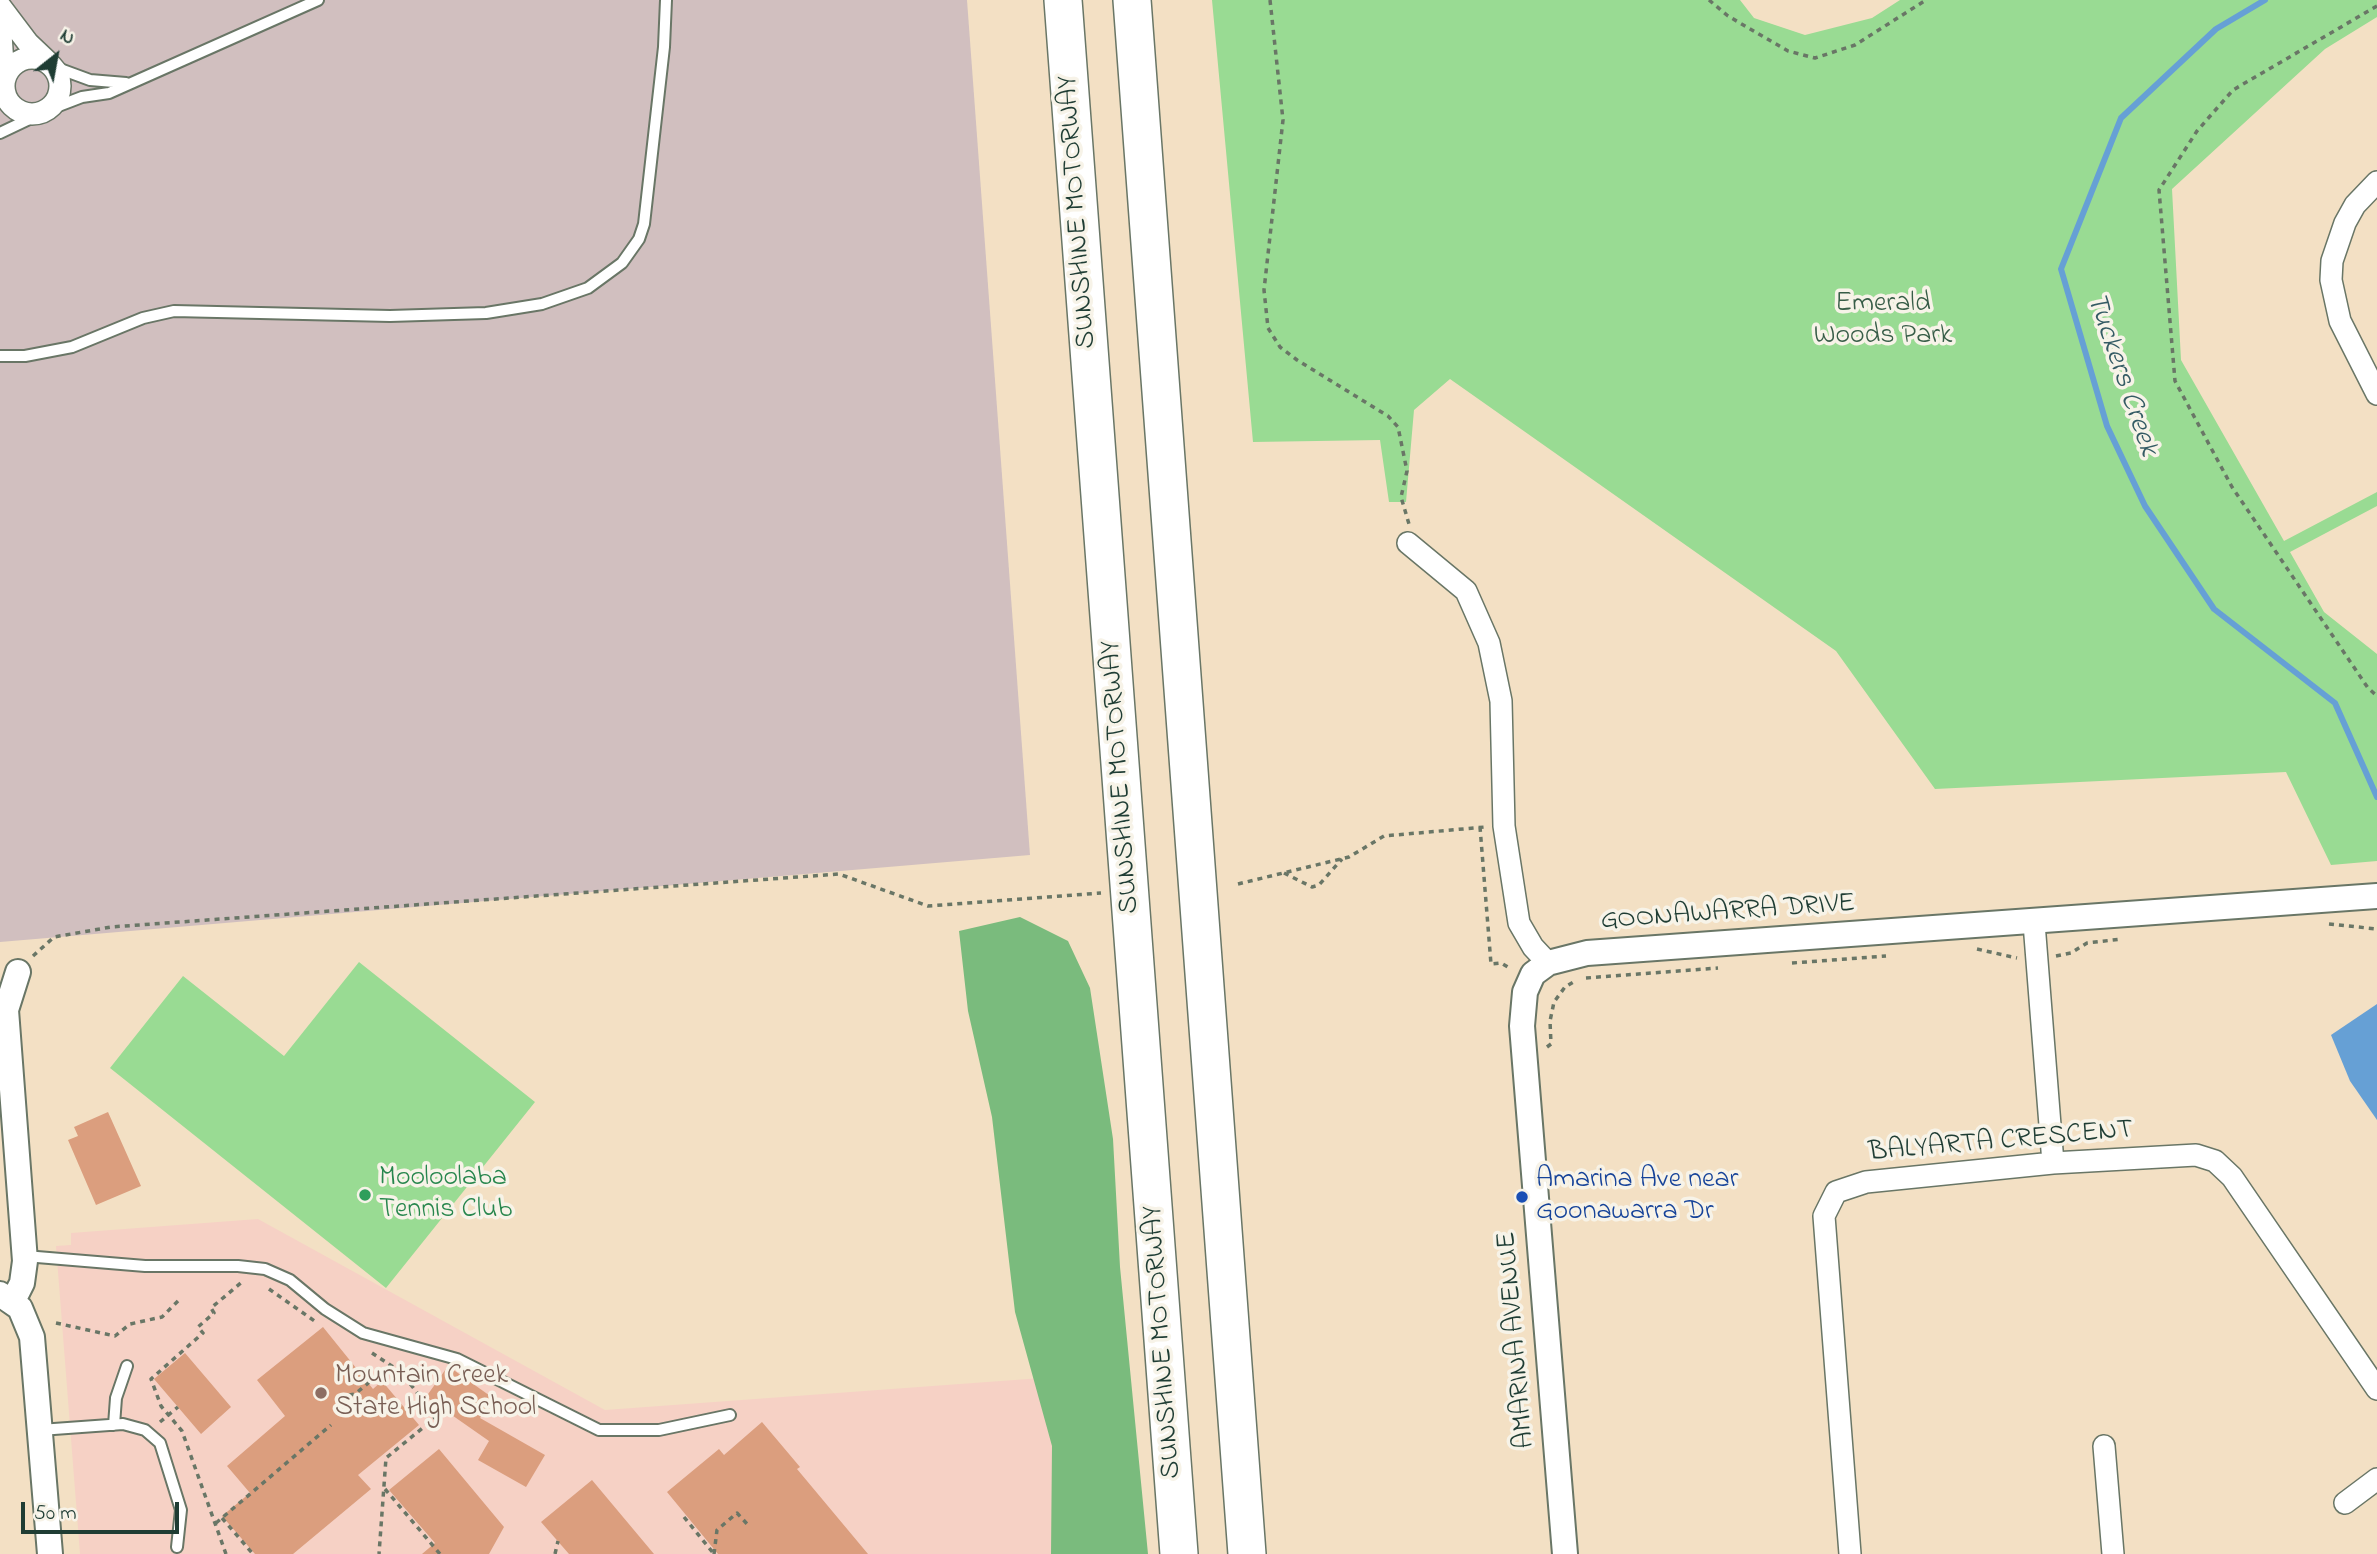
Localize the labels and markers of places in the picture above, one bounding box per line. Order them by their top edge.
place label: Mooloolaba Tennis Club [379,1162,512,1228]
place label: Amarina Ave near Goonawarra Dr [1536,1164,1738,1230]
marker: Mooloolaba Tennis Club [357,1187,373,1203]
marker: Amarina Ave near Goonawarra Dr [1514,1189,1530,1205]
place label: Mountain Creek State High School [335,1360,536,1426]
marker: Mountain Creek State High School [313,1385,329,1401]

